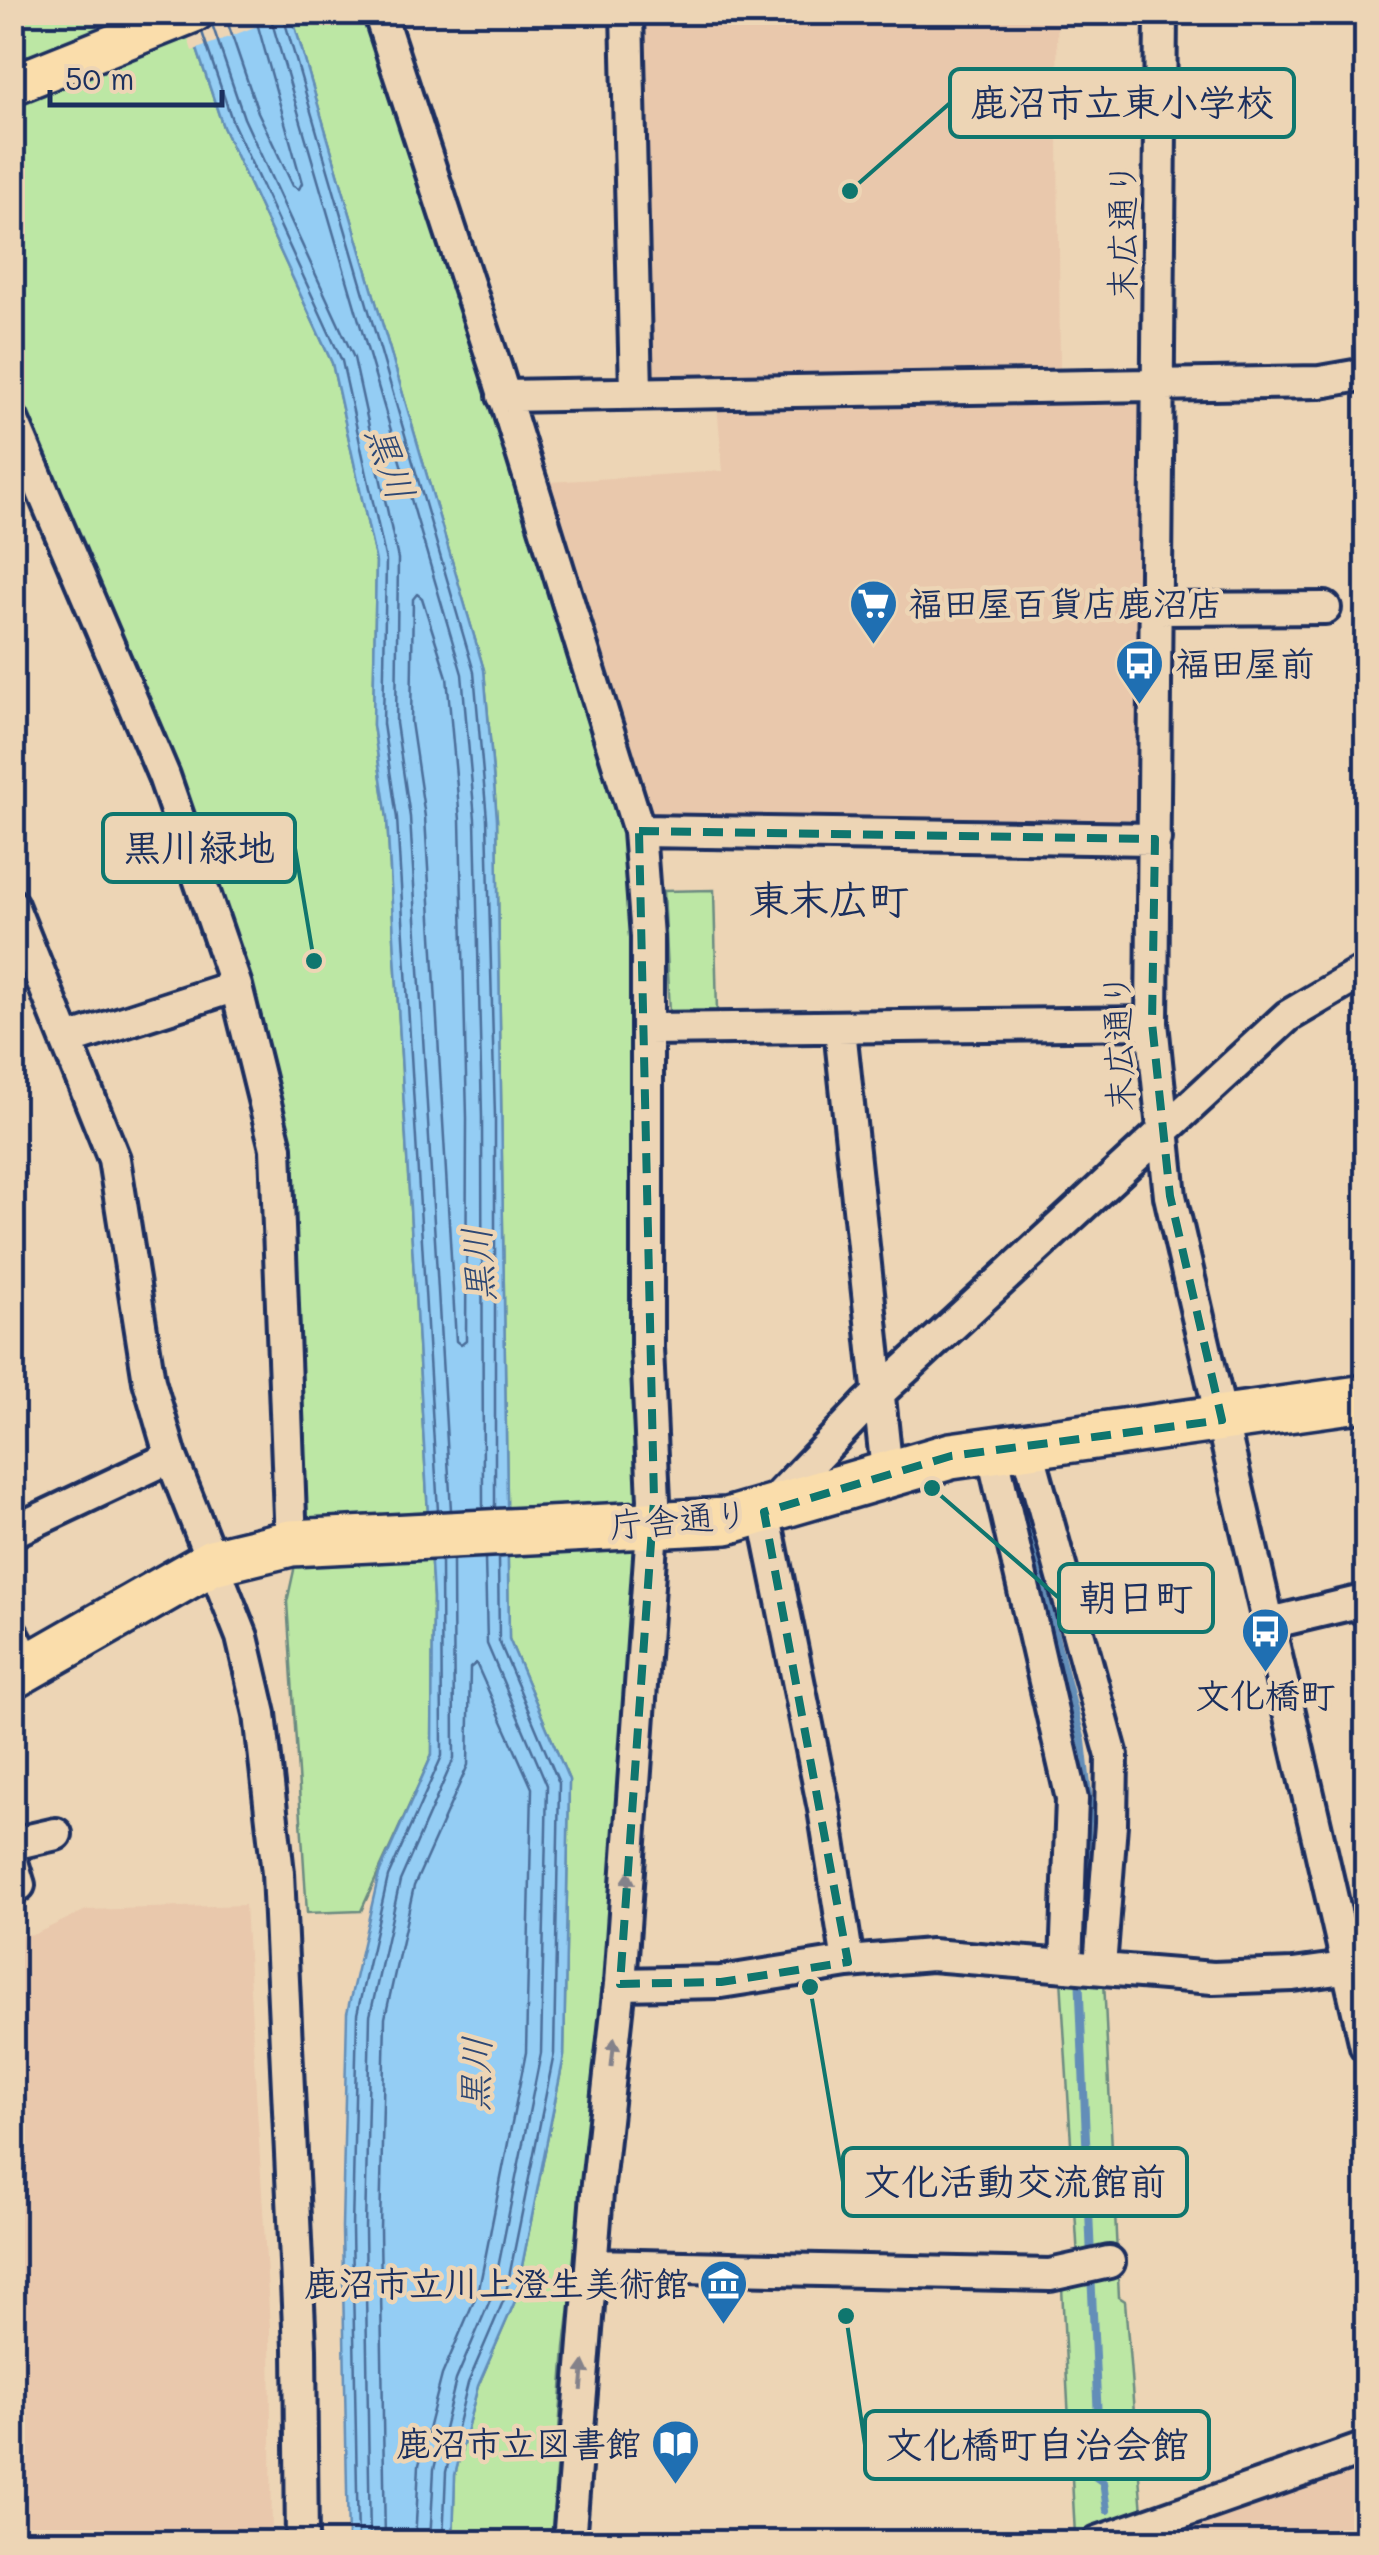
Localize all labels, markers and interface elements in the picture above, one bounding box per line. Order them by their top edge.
scale bar [50,45,222,107]
text: 50 m [65,58,135,98]
callout: 鹿沼市立東小学校 [950,69,1294,137]
text: 鹿沼市立東小学校 [970,76,1274,126]
street label: 末広通り [1098,161,1144,301]
water label: 黒川 [356,418,428,506]
supermarket icon: 福田屋百貨店鹿沼店 [847,578,899,646]
place label: 福田屋百貨店鹿沼店 [908,579,1223,625]
bus stop icon: 福田屋前 [1114,638,1166,706]
place label: 福田屋前 [1175,639,1315,685]
callout: 黒川緑地 [103,814,295,882]
text: 黒川緑地 [123,821,275,871]
district label: 東末広町 [749,872,909,924]
street label: 末広通り [1092,971,1142,1113]
water label: 黒川 [449,1225,505,1305]
street label: 庁舎通り [607,1489,751,1547]
callout: 朝日町 [1059,1564,1213,1632]
text: 朝日町 [1079,1571,1193,1621]
bus stop icon: 文化橋町 [1239,1606,1291,1674]
place label: 文化橋町 [1195,1671,1335,1717]
one-way arrow [620,1870,636,1902]
water label: 黒川 [448,2035,500,2113]
one-way arrow [605,2036,621,2067]
callout: 文化活動交流館前 [843,2148,1187,2216]
text: 文化活動交流館前 [863,2155,1167,2205]
museum icon: 鹿沼市立川上澄生美術館 [698,2258,750,2326]
place label: 鹿沼市立川上澄生美術館 [304,2259,689,2305]
one-way arrow [575,2359,591,2391]
callout: 文化橋町自治会館 [865,2411,1209,2479]
library icon: 鹿沼市立図書館 [650,2418,702,2486]
text: 文化橋町自治会館 [885,2418,1189,2468]
place label: 鹿沼市立図書館 [396,2419,641,2465]

